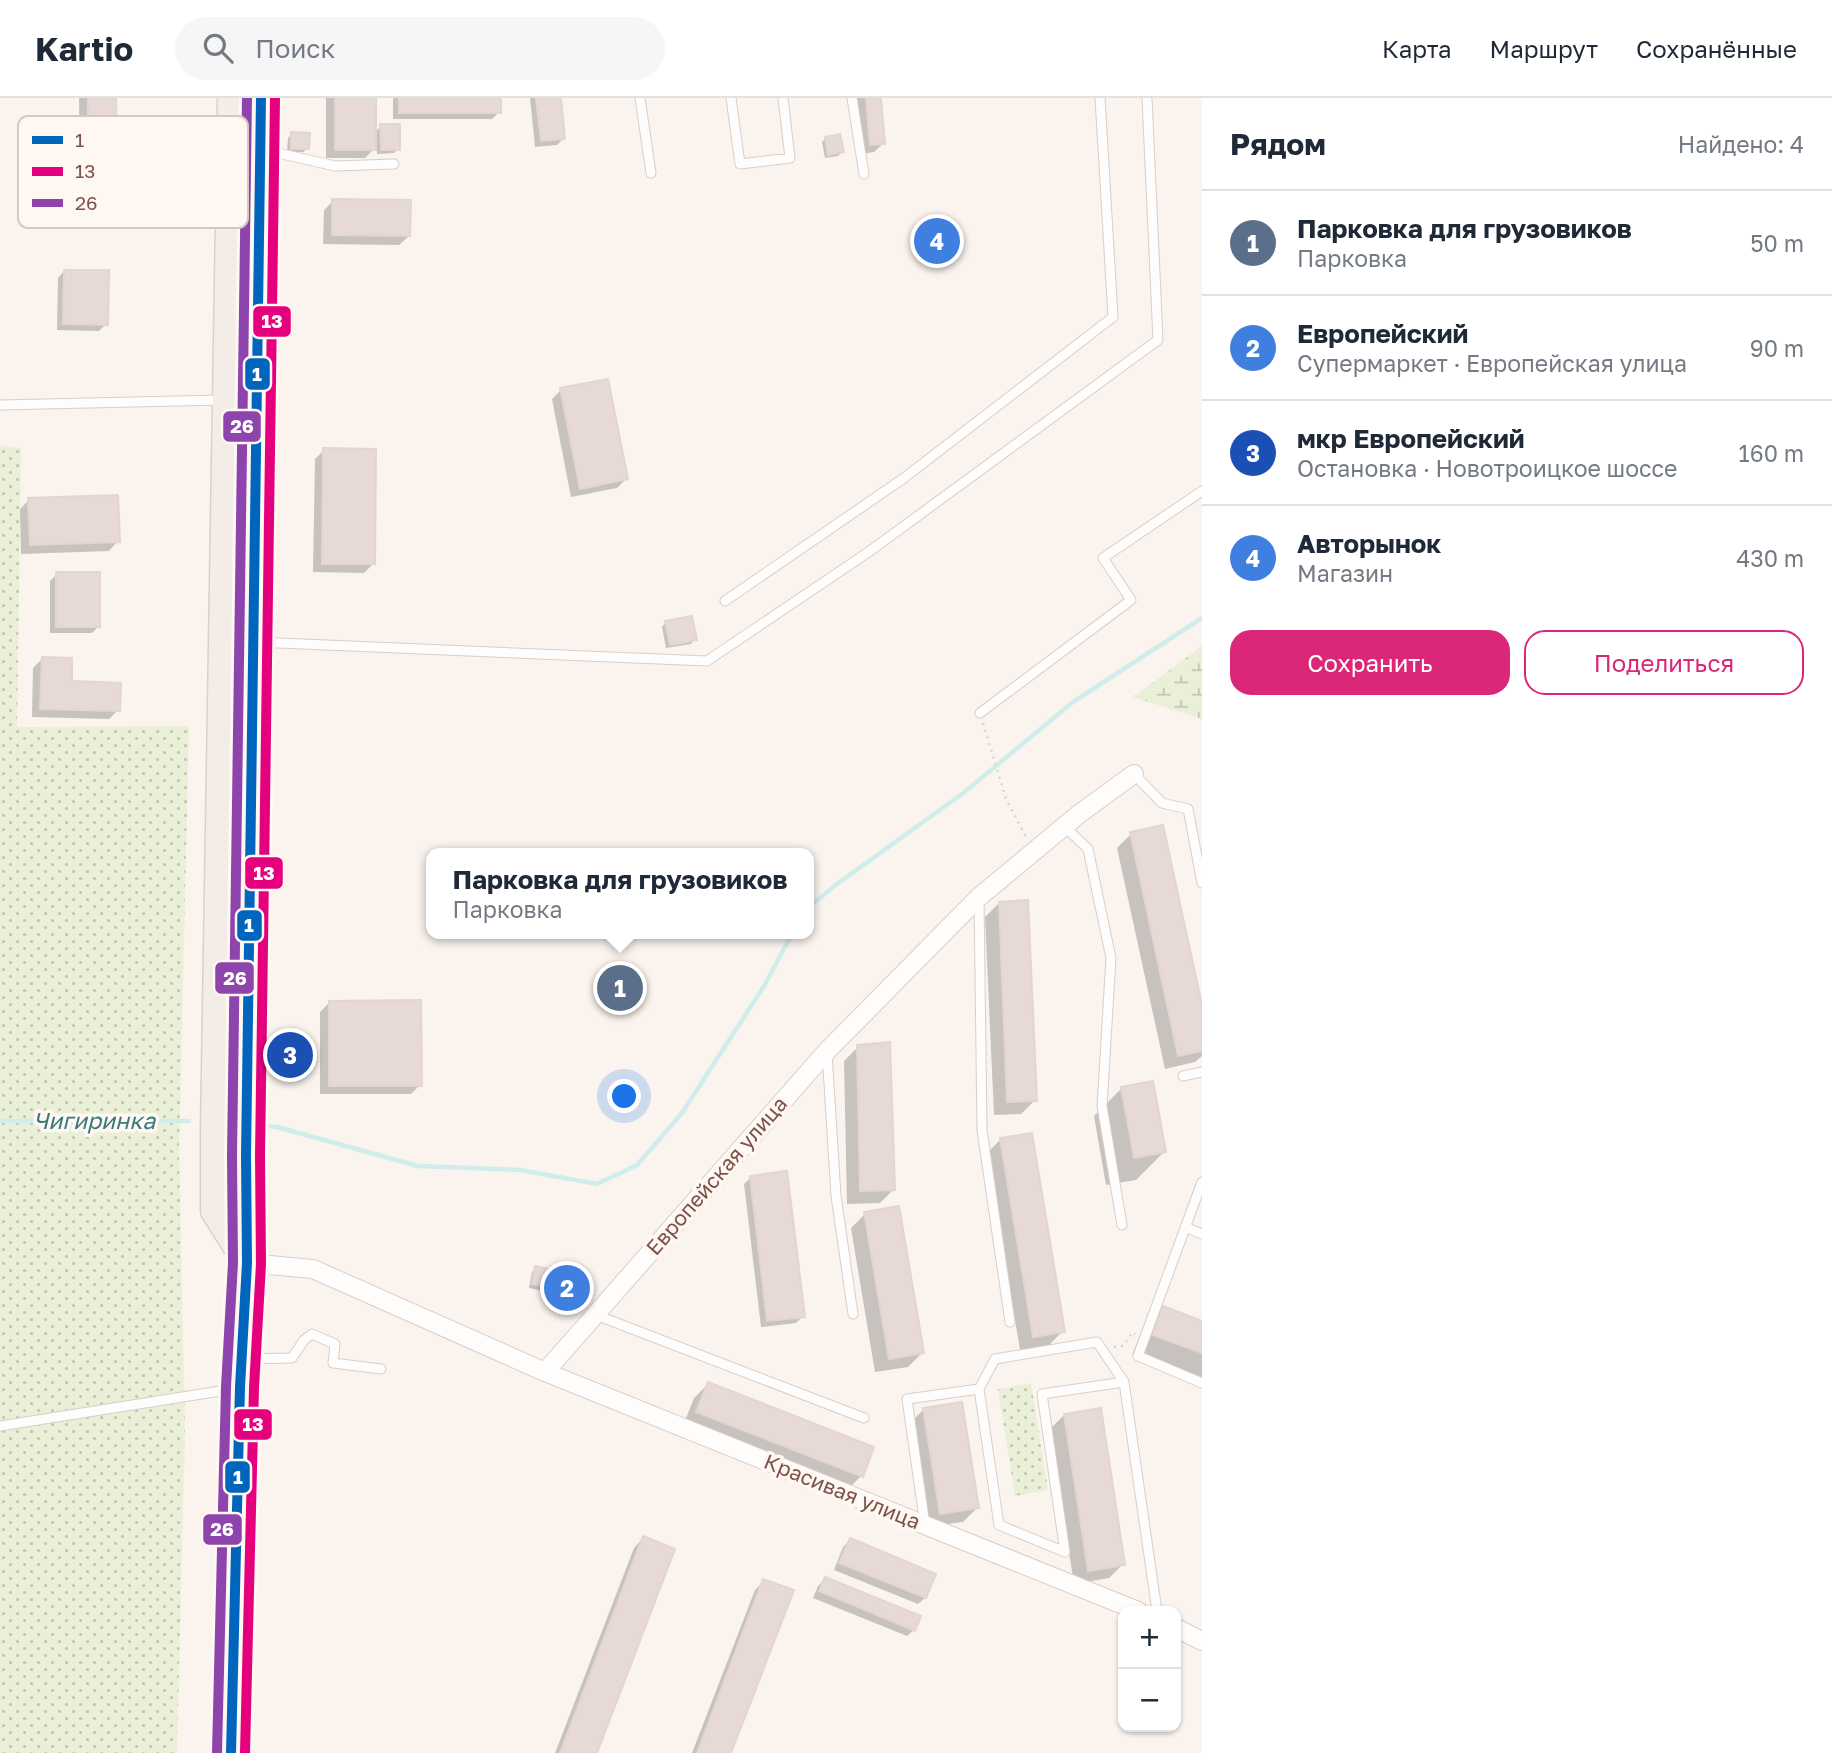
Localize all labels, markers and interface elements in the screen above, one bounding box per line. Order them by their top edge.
search box [175,17,665,80]
text: Kartio [35,29,133,68]
icon: search [199,29,237,67]
text: Поиск [255,33,335,64]
text: Карта [1382,34,1452,63]
text: Маршрут [1490,34,1598,63]
text: Сохранённые [1636,34,1797,63]
legend [18,116,248,228]
text: Рядом [1230,126,1326,162]
text: 1 [75,128,84,151]
text: Найдено: 4 [1678,130,1804,158]
text: 13 [75,159,95,182]
text: 26 [75,191,98,214]
text: Парковка для грузовиков [1297,213,1632,244]
pin: 4 [914,215,960,267]
text: 1 [1247,229,1259,257]
text: 50 m [1750,229,1804,257]
text: Парковка [1297,244,1407,272]
line badge: 13 [252,305,292,338]
text: 13 [261,309,283,332]
text: Европейский [1297,318,1468,349]
text: 2 [1246,334,1260,362]
text: 90 m [1750,334,1804,362]
text: Супермаркет · Европейская улица [1297,349,1687,377]
line badge: 1 [244,357,271,391]
text: 1 [252,362,262,385]
line badge: 26 [222,410,262,443]
text: 26 [230,414,254,437]
text: мкр Европейский [1297,423,1525,454]
text: 3 [1246,439,1260,467]
text: 160 m [1739,439,1804,467]
text: Остановка · Новотроицкое шоссе [1297,454,1677,482]
text: Авторынок [1297,528,1441,559]
text: 4 [1246,544,1260,572]
text: 430 m [1736,544,1804,572]
text: Магазин [1297,559,1393,587]
button: Сохранить [1230,630,1510,695]
button: Поделиться [1524,630,1804,695]
popup [426,848,814,939]
line badge: 13 [244,856,284,890]
text: 13 [253,861,275,884]
text: Парковка для грузовиков [453,864,787,895]
text: Парковка [453,895,562,923]
line badge: 1 [236,909,263,942]
text: 1 [244,913,254,936]
line badge: 26 [214,961,255,995]
pin: 1 [597,962,643,1014]
text: 26 [223,966,247,989]
pin: 3 [267,1029,313,1081]
your location [607,1079,641,1113]
street label: Европейская улица [640,1091,792,1260]
water label: Чигиринка [33,1106,156,1134]
pin: 2 [544,1262,590,1314]
line badge: 13 [233,1408,273,1441]
text: 13 [242,1412,264,1435]
street label: Красивая улица [760,1448,924,1534]
line badge: 1 [224,1460,251,1494]
text: 1 [233,1465,243,1488]
line badge: 26 [202,1513,243,1546]
text: 26 [210,1517,234,1540]
map controls [1118,1606,1181,1732]
button: + [1118,1606,1181,1669]
button: − [1118,1669,1181,1732]

